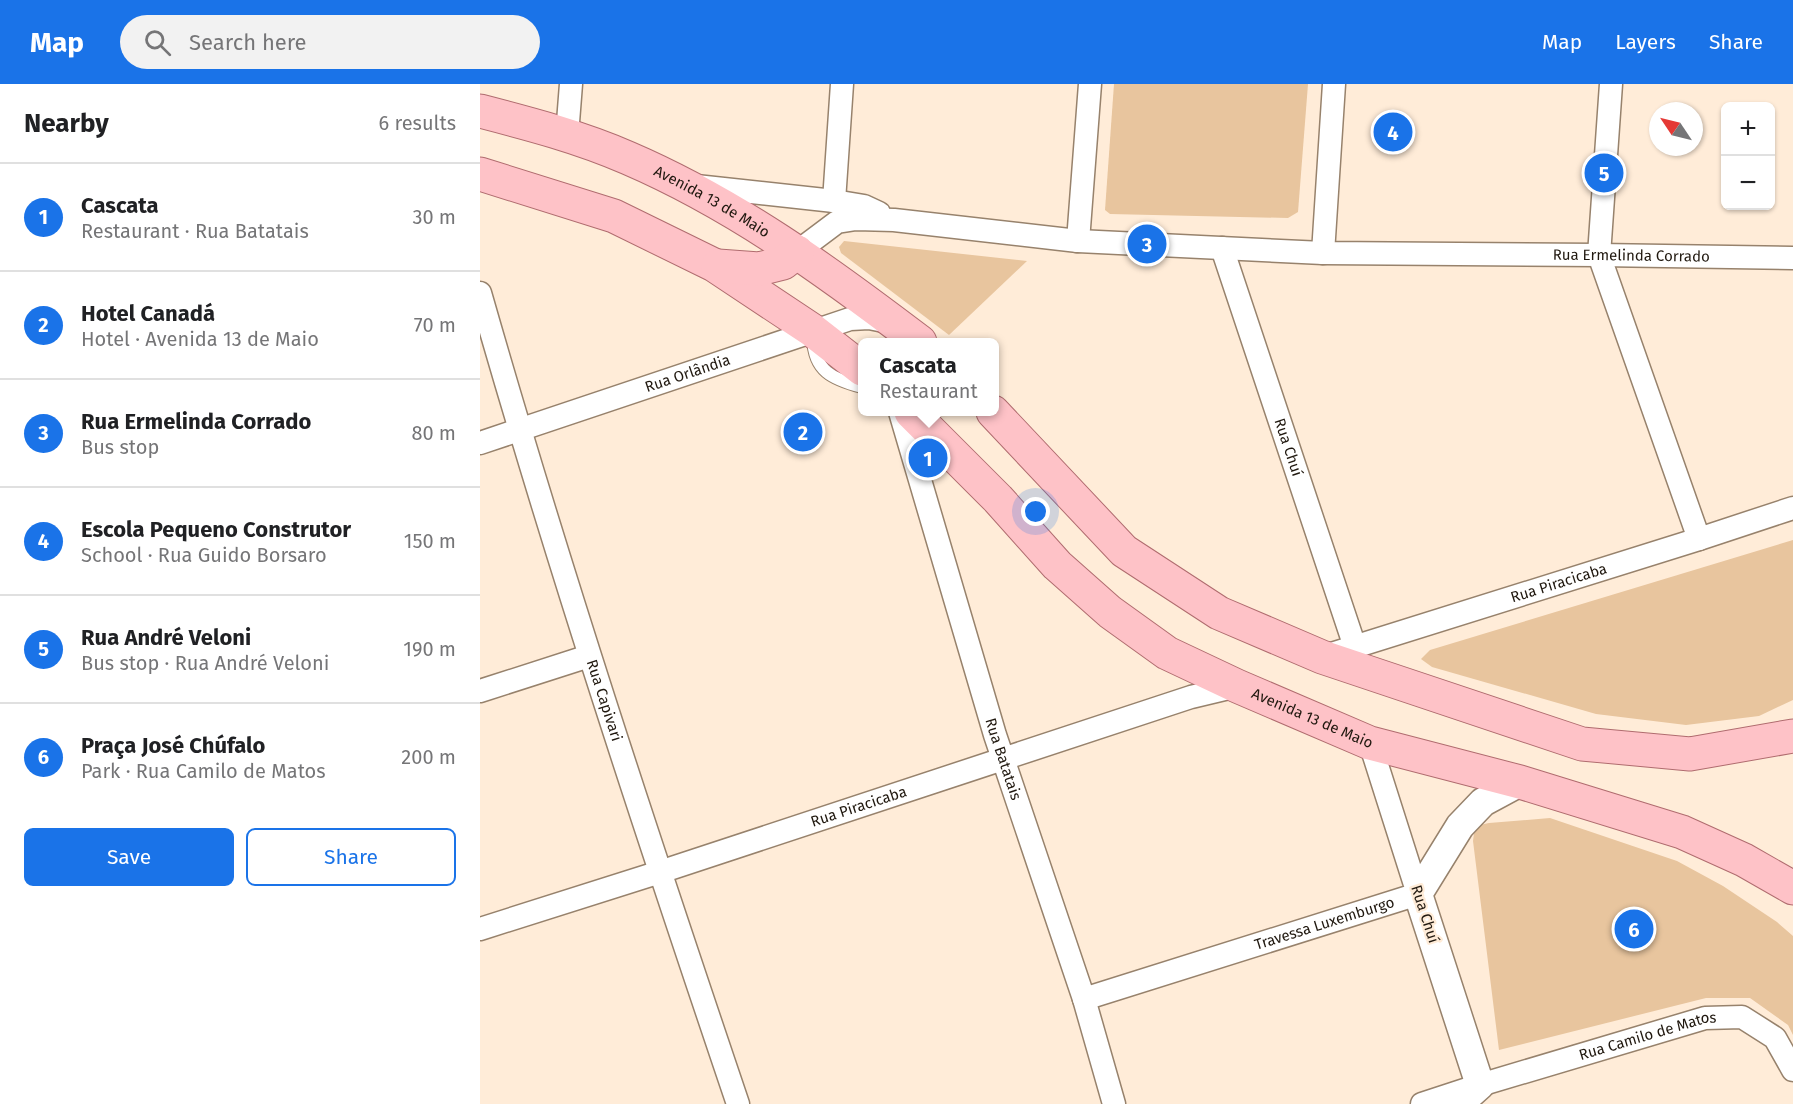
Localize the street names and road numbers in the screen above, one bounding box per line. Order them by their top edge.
street label: Avenida 13 de Maio [651,162,773,241]
street label: Rua Ermelinda Corrado [1553,246,1710,266]
street label: Rua Orlândia [643,351,733,396]
street label: Rua Chuí [1270,416,1306,479]
street label: Rua Piracicaba [1508,559,1609,606]
street label: Rua Capivari [583,657,626,744]
street label: Avenida 13 de Maio [1249,684,1376,752]
street label: Rua Batatais [981,716,1025,802]
street label: Rua Piracicaba [808,782,909,831]
street label: Rua Chuí [1407,883,1443,945]
street label: Travessa Luxemburgo [1252,893,1397,954]
street label: Rua Camilo de Matos [1577,1009,1717,1064]

